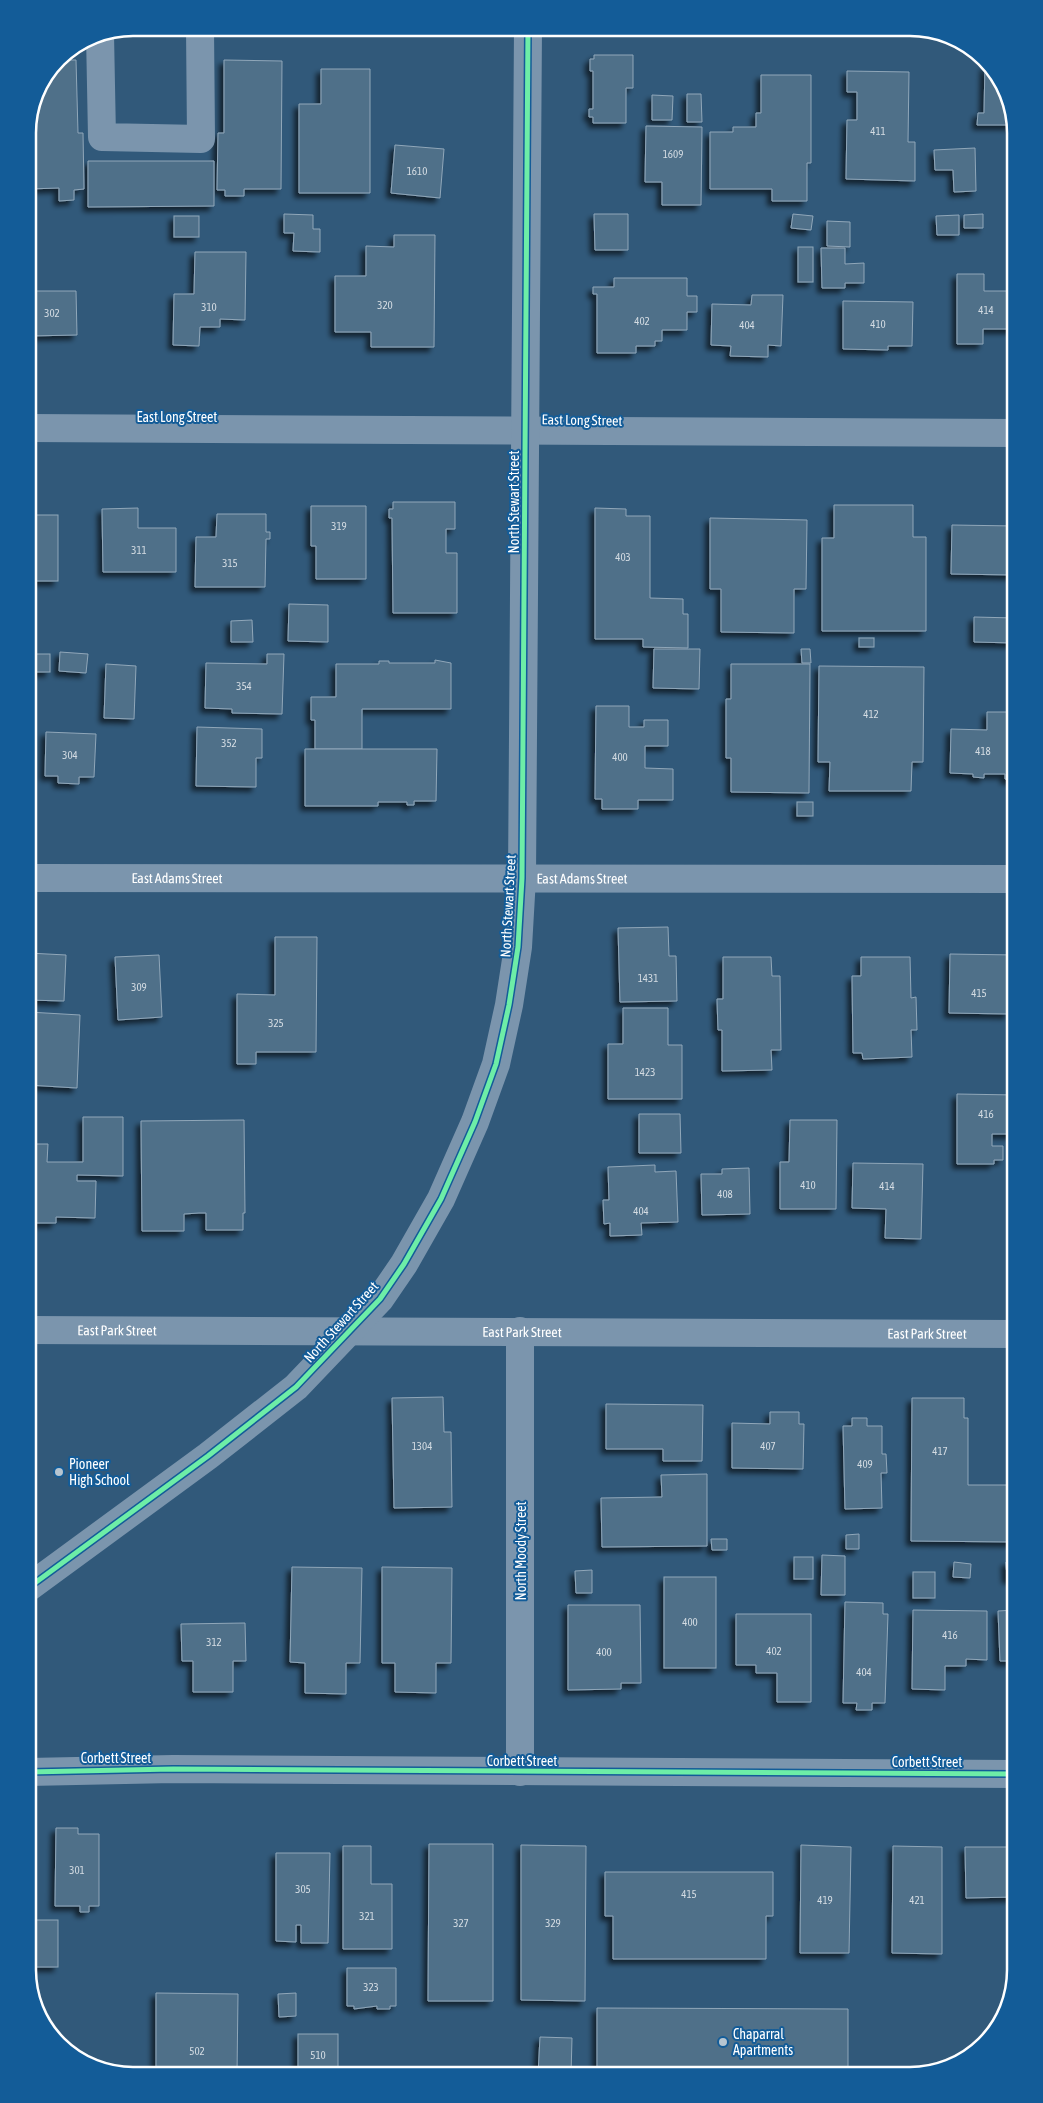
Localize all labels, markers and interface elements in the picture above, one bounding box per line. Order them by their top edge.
house number: 411 [870,125,886,137]
house number: 1609 [663,148,683,160]
house number: 1610 [407,165,427,177]
house number: 320 [377,299,393,311]
house number: 310 [201,301,217,313]
house number: 414 [978,304,994,316]
house number: 302 [44,307,60,319]
house number: 402 [634,315,650,327]
house number: 410 [870,318,886,330]
house number: 404 [739,319,755,331]
street label: East Long Street [137,409,217,425]
street label: East Long Street [541,411,623,429]
street label: North Stewart Street [506,451,522,553]
house number: 319 [331,520,347,532]
house number: 311 [131,544,147,556]
house number: 403 [615,551,631,563]
house number: 315 [222,557,238,569]
house number: 354 [236,680,252,692]
house number: 412 [863,708,879,720]
house number: 352 [221,737,237,749]
house number: 418 [975,745,991,757]
house number: 304 [62,749,78,761]
house number: 400 [612,751,628,763]
street label: North Stewart Street [497,854,519,958]
street label: East Adams Street [131,870,223,886]
street label: East Adams Street [536,871,628,887]
house number: 1431 [638,972,658,984]
house number: 309 [131,981,147,993]
house number: 415 [971,987,987,999]
house number: 325 [268,1017,284,1029]
house number: 1423 [635,1066,655,1078]
house number: 416 [978,1108,994,1120]
house number: 410 [800,1179,816,1191]
house number: 414 [879,1180,895,1192]
house number: 408 [717,1188,733,1200]
house number: 404 [633,1205,649,1217]
street label: North Stewart Street [301,1278,381,1366]
street label: East Park Street [77,1322,157,1339]
street label: East Park Street [482,1324,562,1340]
street label: East Park Street [887,1325,967,1342]
house number: 1304 [412,1440,432,1452]
house number: 407 [760,1440,776,1452]
house number: 417 [932,1445,948,1457]
place label: Pioneer High School [69,1456,130,1488]
house number: 409 [857,1458,873,1470]
marker: Pioneer High School [53,1466,65,1478]
street label: North Moody Street [513,1501,529,1601]
house number: 400 [682,1616,698,1628]
house number: 416 [942,1629,958,1641]
house number: 312 [206,1636,222,1648]
house number: 402 [766,1645,782,1657]
house number: 400 [596,1646,612,1658]
house number: 404 [856,1666,872,1678]
street label: Corbett Street [81,1750,151,1766]
street label: Corbett Street [487,1753,557,1769]
street label: Corbett Street [892,1754,962,1770]
house number: 301 [69,1864,85,1876]
house number: 305 [295,1883,311,1895]
house number: 415 [681,1888,697,1900]
house number: 419 [817,1894,833,1906]
house number: 421 [909,1894,925,1906]
house number: 321 [359,1910,375,1922]
house number: 327 [453,1917,469,1929]
house number: 329 [545,1917,561,1929]
house number: 323 [363,1981,379,1993]
place label: Chaparral Apartments [733,2026,793,2058]
marker: Chaparral Apartments [717,2036,729,2048]
house number: 502 [189,2045,205,2057]
house number: 510 [310,2049,326,2061]

